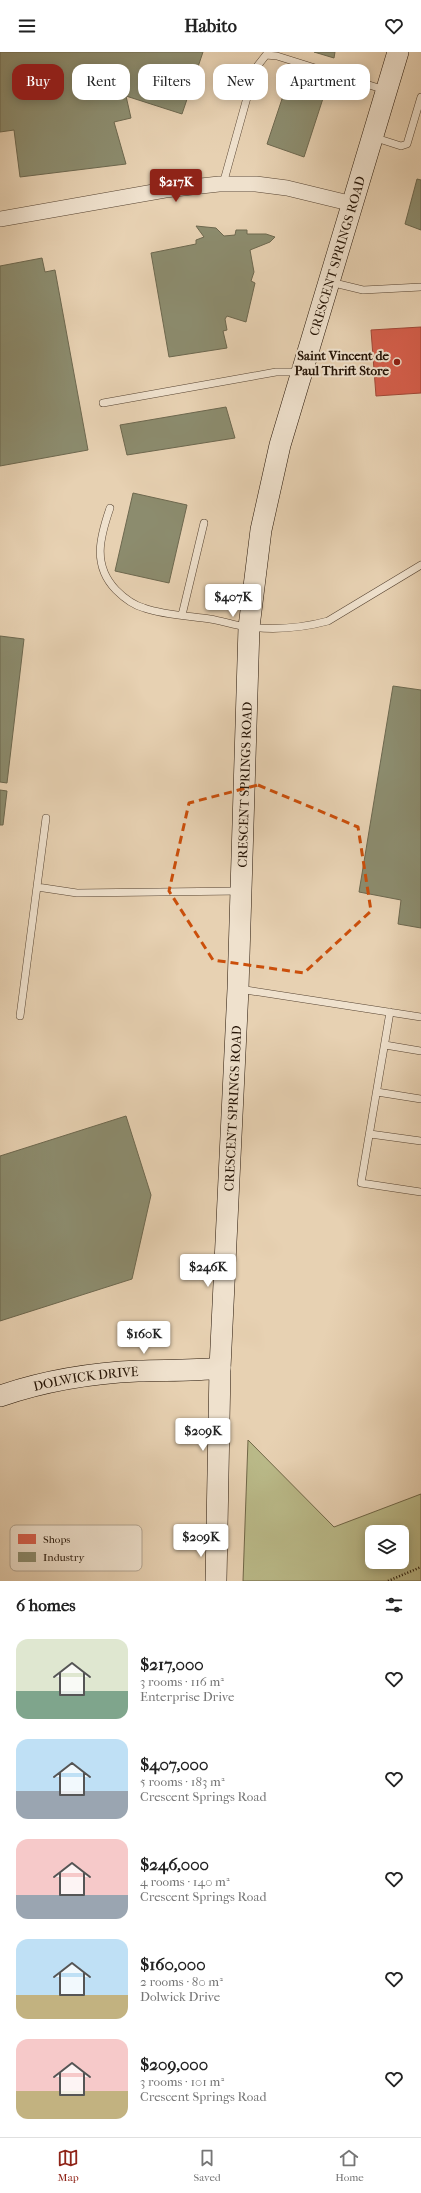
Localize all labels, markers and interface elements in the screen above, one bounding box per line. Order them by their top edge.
icon: menu [16,15,38,37]
icon: heart [383,15,405,37]
text: Habito [184,16,237,37]
chip: Buy [12,64,64,100]
chip: Rent [72,64,130,100]
chip: Filters [138,64,205,100]
chip: New [213,64,268,100]
chip: Apartment [276,64,370,100]
pin: $217K [148,169,204,203]
text: $217K [159,174,193,189]
street label: CRESCENT SPRINGS ROAD [306,174,368,338]
place label: Saint Vincent de Paul Thrift Store [294,348,390,378]
marker: Saint Vincent de Paul Thrift Store [392,357,402,367]
pin: $407K [205,584,261,618]
text: $407K [214,589,252,604]
street label: CRESCENT SPRINGS ROAD [235,701,255,868]
street label: CRESCENT SPRINGS ROAD [221,1025,244,1192]
pin: $246K [180,1254,236,1288]
text: $246K [189,1259,227,1274]
pin: $160K [116,1321,172,1355]
text: $160K [126,1326,162,1341]
street label: DOLWICK DRIVE [32,1364,139,1394]
pin: $209K [175,1418,231,1452]
text: $209K [184,1423,222,1438]
pin: $209K [173,1524,229,1558]
legend [10,1525,142,1571]
map controls [365,1525,409,1569]
button: layers [365,1525,409,1569]
text: $209K [182,1529,220,1544]
text: Shops [43,1533,70,1546]
text: Industry [43,1551,85,1564]
icon: filters [383,1594,405,1616]
text: 6 homes [16,1595,76,1615]
text: $217,000 [140,1654,204,1674]
icon: home [48,1655,96,1703]
icon: heart [383,1668,405,1690]
text: 3 rooms · 116 m² [140,1674,224,1689]
text: Enterprise Drive [140,1689,234,1704]
text: $407,000 [140,1754,208,1774]
icon: home [48,1755,96,1803]
icon: heart [383,1768,405,1790]
text: 5 rooms · 183 m² [140,1774,225,1789]
text: Crescent Springs Road [140,1789,267,1804]
text: $246,000 [140,1854,209,1874]
icon: home [48,1855,96,1903]
icon: heart [383,1868,405,1890]
text: 4 rooms · 140 m² [140,1874,230,1889]
text: Crescent Springs Road [140,1889,267,1904]
text: $160,000 [140,1954,206,1974]
icon: home [48,1955,96,2003]
icon: heart [383,1968,405,1990]
text: 2 rooms · 80 m² [140,1974,223,1989]
text: Dolwick Drive [140,1989,220,2004]
text: $209,000 [140,2054,208,2074]
icon: home [48,2055,96,2103]
icon: heart [383,2068,405,2090]
text: 3 rooms · 101 m² [140,2074,224,2089]
text: Crescent Springs Road [140,2089,267,2104]
tab: Map [57,2147,79,2184]
tab: Saved [194,2147,221,2184]
tab: Home [335,2147,364,2184]

